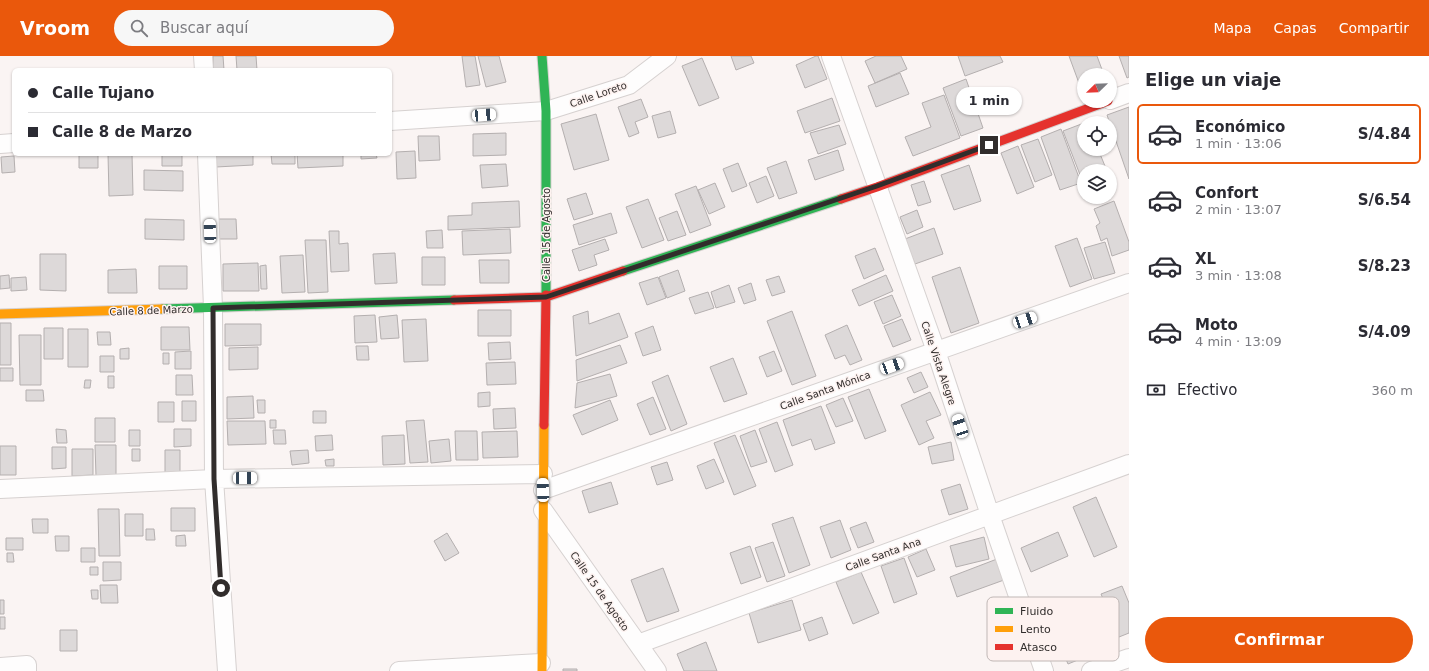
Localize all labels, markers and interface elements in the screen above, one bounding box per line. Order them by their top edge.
search box [114,10,394,46]
text: Vroom [20,17,90,39]
icon: search [128,17,150,39]
text: Buscar aquí [160,19,248,37]
text: Mapa [1213,20,1252,36]
text: Capas [1274,20,1317,36]
text: Compartir [1339,20,1409,36]
north arrow [1077,68,1117,108]
map controls [1077,68,1117,204]
text: Elige un viaje [1145,69,1281,90]
street label: Calle Loreto [568,80,628,109]
text: Calle Tujano [52,84,154,102]
callout: 1 min [956,87,1022,115]
text: 1 min [969,93,1009,108]
car [472,108,496,122]
button: locate [1077,116,1117,156]
icon: car [1147,116,1183,152]
text: Económico [1195,118,1285,136]
text: Calle 8 de Marzo [52,123,192,141]
text: S/4.84 [1358,125,1411,143]
route end [980,136,998,154]
text: 1 min · 13:06 [1195,136,1282,151]
button: layers [1077,164,1117,204]
icon: car [1147,182,1183,218]
text: Confort [1195,184,1258,202]
street label: Calle 15 de Agosto [541,188,552,282]
text: S/6.54 [1358,191,1411,209]
text: 2 min · 13:07 [1195,202,1282,217]
car [204,219,216,243]
icon: car [1147,248,1183,284]
text: XL [1195,250,1216,268]
text: S/8.23 [1358,257,1411,275]
text: 3 min · 13:08 [1195,268,1282,283]
street label: Calle 8 de Marzo [109,304,193,317]
car [1012,310,1038,330]
icon: car [1147,314,1183,350]
text: Moto [1195,316,1238,334]
street label: Calle Vista Alegre [919,320,958,407]
text: S/4.09 [1358,323,1411,341]
text: 4 min · 13:09 [1195,334,1282,349]
car [879,356,905,376]
street label: Calle Santa Mónica [778,369,872,412]
icon: cash [1145,379,1167,401]
text: Efectivo [1177,381,1237,399]
text: 360 m [1371,383,1413,398]
car [951,413,969,439]
car [233,472,257,484]
car [537,478,549,502]
street label: Calle Santa Ana [844,536,922,573]
street label: Calle 15 de Agosto [568,550,631,633]
route start [212,579,230,597]
legend [987,597,1119,661]
text: Fluido [1020,605,1053,618]
button: Confirmar [1145,617,1413,663]
text: Lento [1020,623,1051,636]
text: Atasco [1020,641,1057,654]

